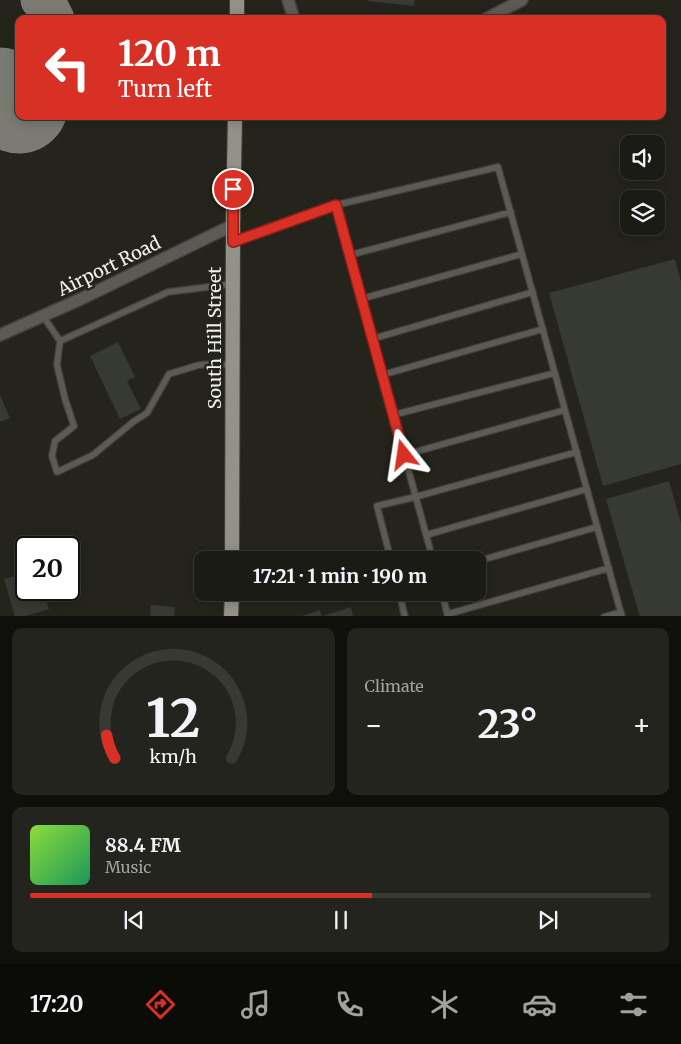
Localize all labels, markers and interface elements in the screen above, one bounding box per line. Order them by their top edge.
text: 120 m [118,32,221,76]
icon: left [35,35,100,100]
text: Turn left [118,75,212,103]
map controls [620,135,665,235]
button: sound [620,135,665,180]
pin [212,168,254,210]
icon: arrive [219,175,247,203]
button: layers [620,190,665,235]
street label: Airport Road [53,231,164,301]
street label: South Hill Street [203,267,226,409]
position arrow [377,428,429,480]
speed limit sign: 20 [15,536,80,601]
text: 17:21 · 1 min · 190 m [253,564,427,588]
text: Climate [365,676,424,696]
text: 12 [146,686,200,751]
text: 23° [478,701,538,748]
text: − [365,707,383,743]
text: + [632,707,651,743]
text: km/h [150,745,197,768]
text: 88.4 FM [105,833,181,857]
text: Music [105,857,151,877]
icon: previous [120,906,148,934]
icon: pause [327,906,355,934]
icon: next [534,906,562,934]
icon: directions [143,987,178,1022]
icon: music [238,987,273,1022]
icon: phone [332,987,367,1022]
icon: climate [427,987,462,1022]
icon: car [522,987,557,1022]
icon: filters [616,987,651,1022]
text: 17:20 [30,990,84,1018]

